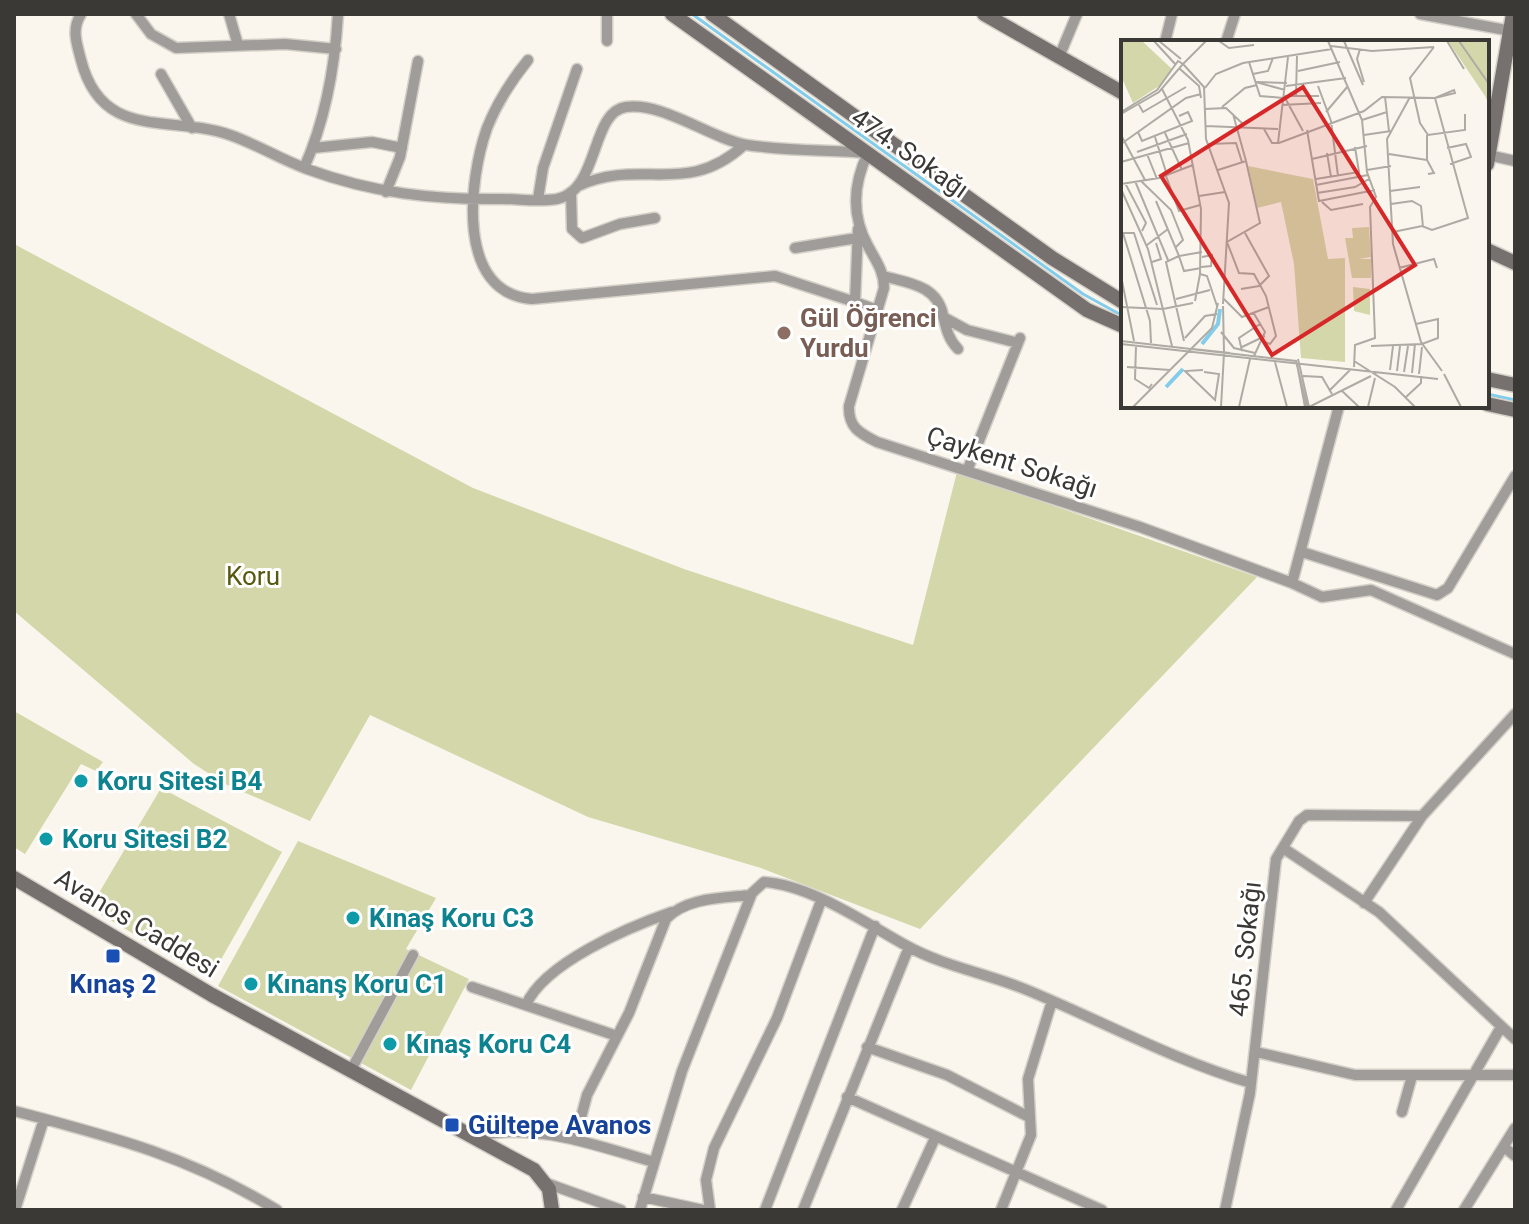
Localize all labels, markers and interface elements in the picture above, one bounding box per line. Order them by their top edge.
inset map [1121,40,1489,408]
street label: 474. Sokağı [846,102,974,204]
place label: Gül Öğrenci Yurdu [800,303,937,363]
marker: Gül Öğrenci Yurdu [775,324,793,342]
street label: Çaykent Sokağı [923,420,1101,504]
park label: Koru [226,561,280,591]
place label: Koru Sitesi B4 [97,766,262,796]
marker: Koru Sitesi B4 [72,772,90,790]
place label: Koru Sitesi B2 [62,824,227,854]
marker: Koru Sitesi B2 [37,830,55,848]
street label: Avanos Caddesi [50,862,224,984]
street label: 465. Sokağı [1223,880,1267,1018]
place label: Kınaş Koru C3 [369,903,534,933]
marker: Kınaş Koru C3 [344,909,362,927]
marker: Kınaş 2 [104,947,122,965]
place label: Kınaş 2 [70,969,156,999]
place label: Kınanş Koru C1 [267,969,447,999]
marker: Kınanş Koru C1 [242,975,260,993]
place label: Kınaş Koru C4 [406,1029,571,1059]
marker: Kınaş Koru C4 [381,1035,399,1053]
place label: Gültepe Avanos [468,1110,651,1140]
marker: Gültepe Avanos [443,1116,461,1134]

